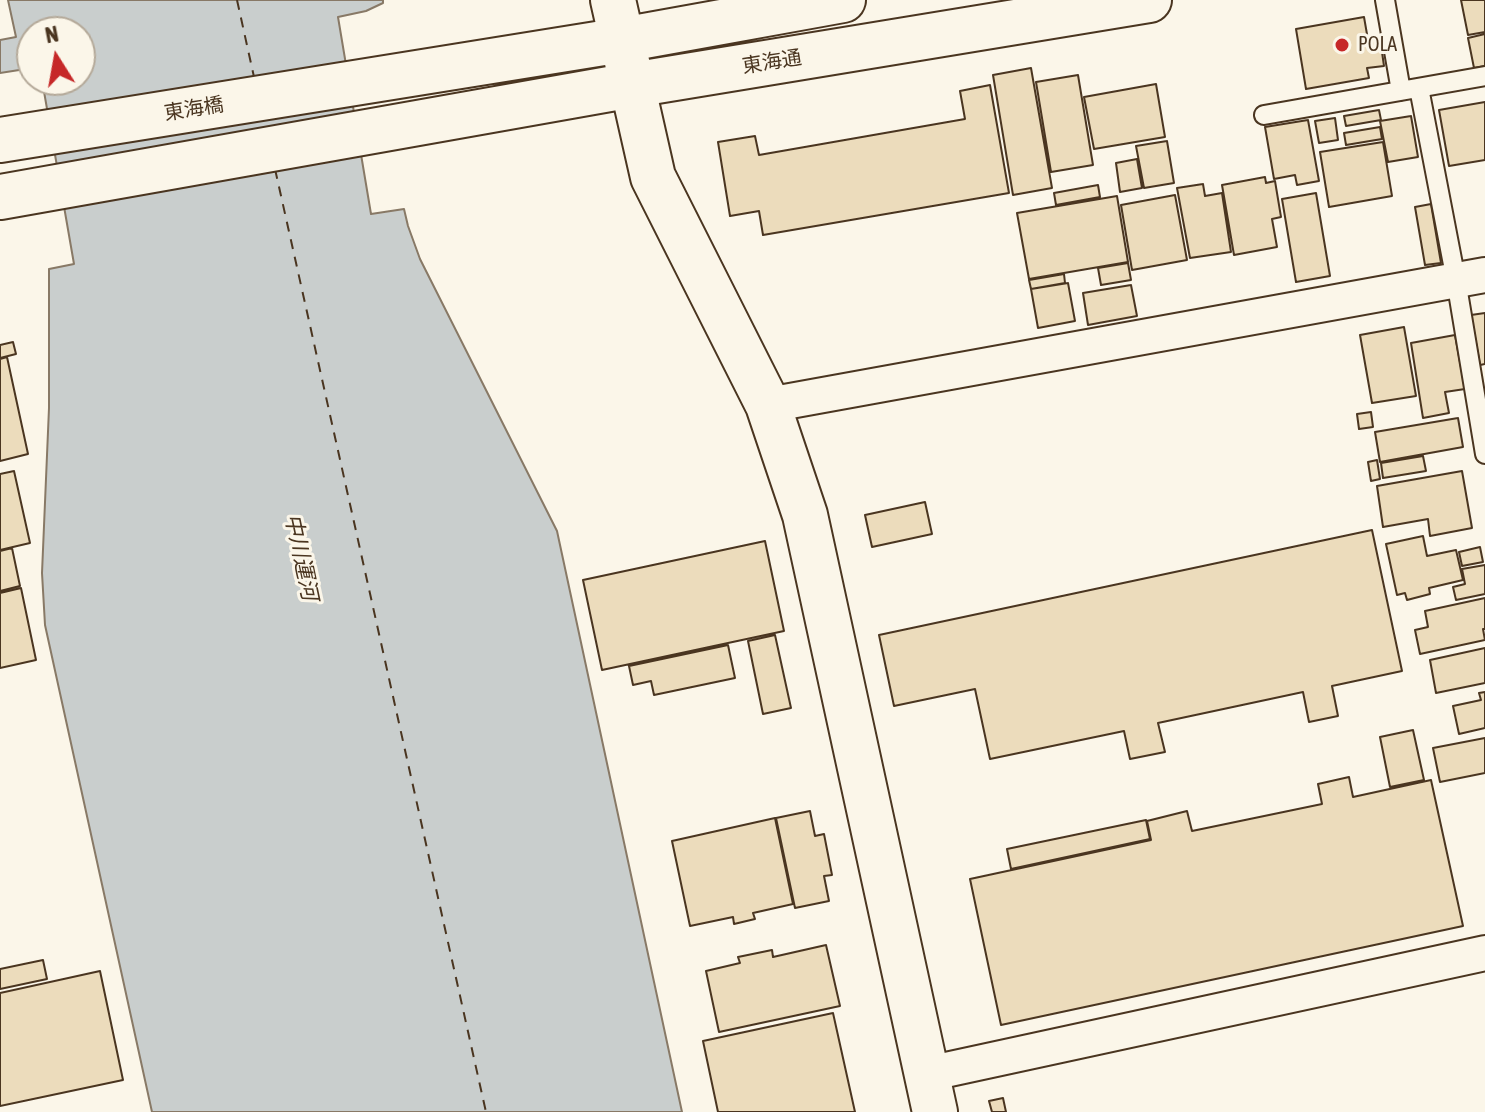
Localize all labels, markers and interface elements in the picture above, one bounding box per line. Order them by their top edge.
north arrow [16,16,96,96]
text: N [43,20,61,48]
place label: POLA [1358,33,1397,57]
marker: POLA [1333,36,1351,54]
street label: 東海通 [740,45,804,79]
street label: 東海橋 [162,92,226,126]
water label: 中川運河 [279,511,323,603]

